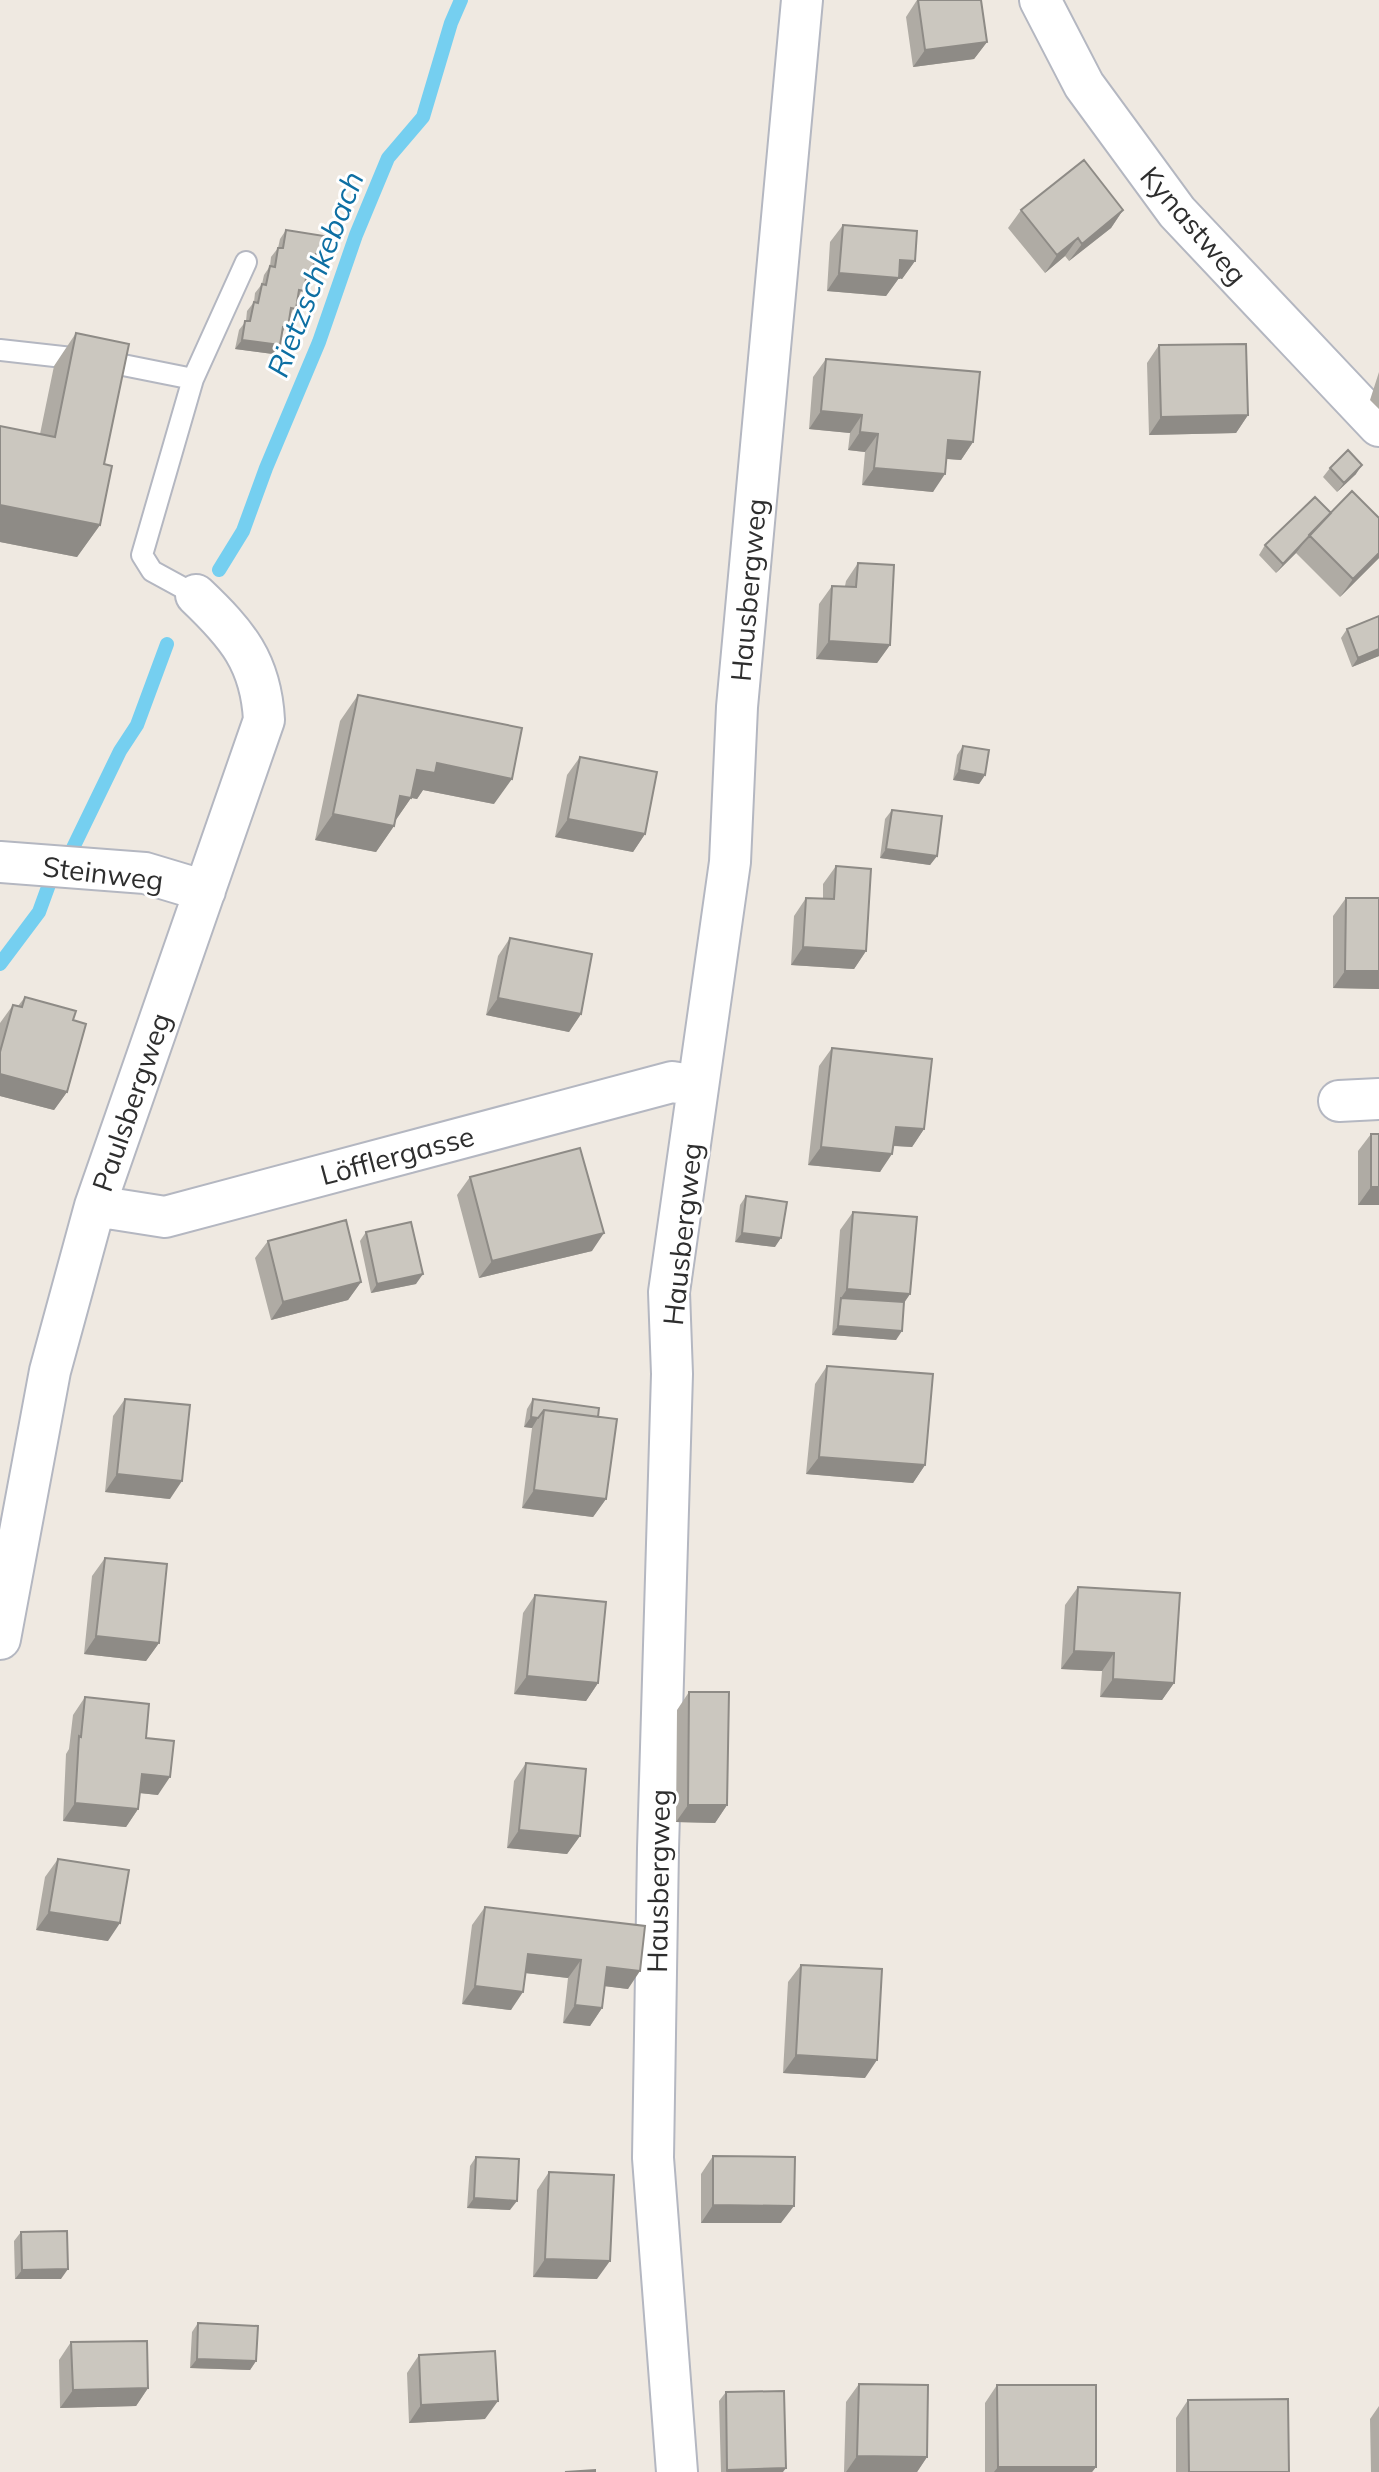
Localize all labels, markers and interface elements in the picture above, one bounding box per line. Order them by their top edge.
street label: Kynastweg [1133,159,1255,291]
water label: Rietzschkebach [258,166,372,382]
street label: Hausbergweg [723,497,773,683]
street label: Steinweg [41,848,165,898]
street label: Paulsbergweg [84,1008,178,1196]
street label: Löfflergasse [316,1118,478,1192]
street label: Hausbergweg [655,1141,709,1327]
street label: Hausbergweg [639,1789,677,1973]

